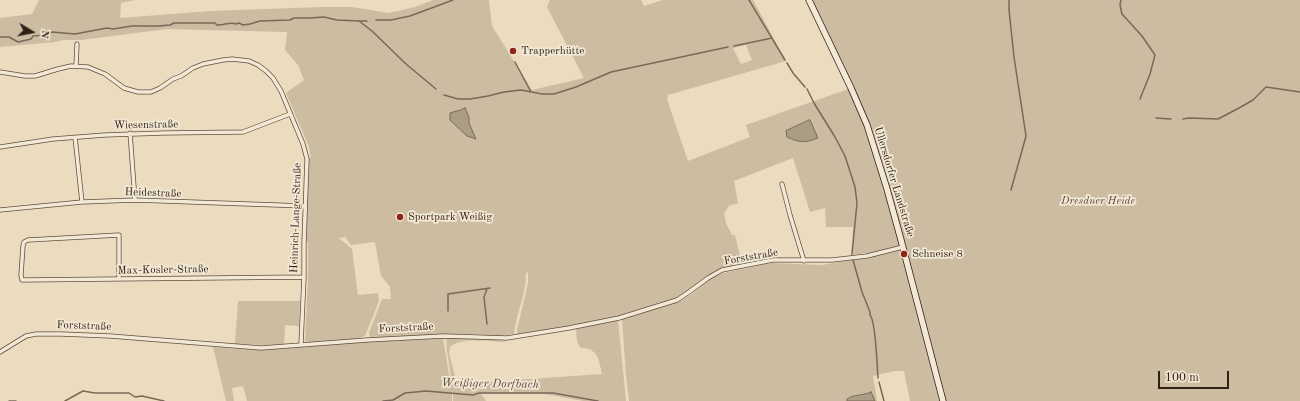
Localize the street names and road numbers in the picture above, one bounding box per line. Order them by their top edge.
street label: Wiesenstraße [114,118,178,132]
street label: Ullersdorfer Landstraße [871,125,917,239]
street label: Heinrich-Lange-Straße [287,163,305,273]
street label: Heidestraße [124,185,182,201]
street label: Forststraße [723,246,779,268]
street label: Max-Kosler-Straße [117,263,209,277]
street label: Forststraße [56,318,112,334]
street label: Forststraße [378,320,434,336]

